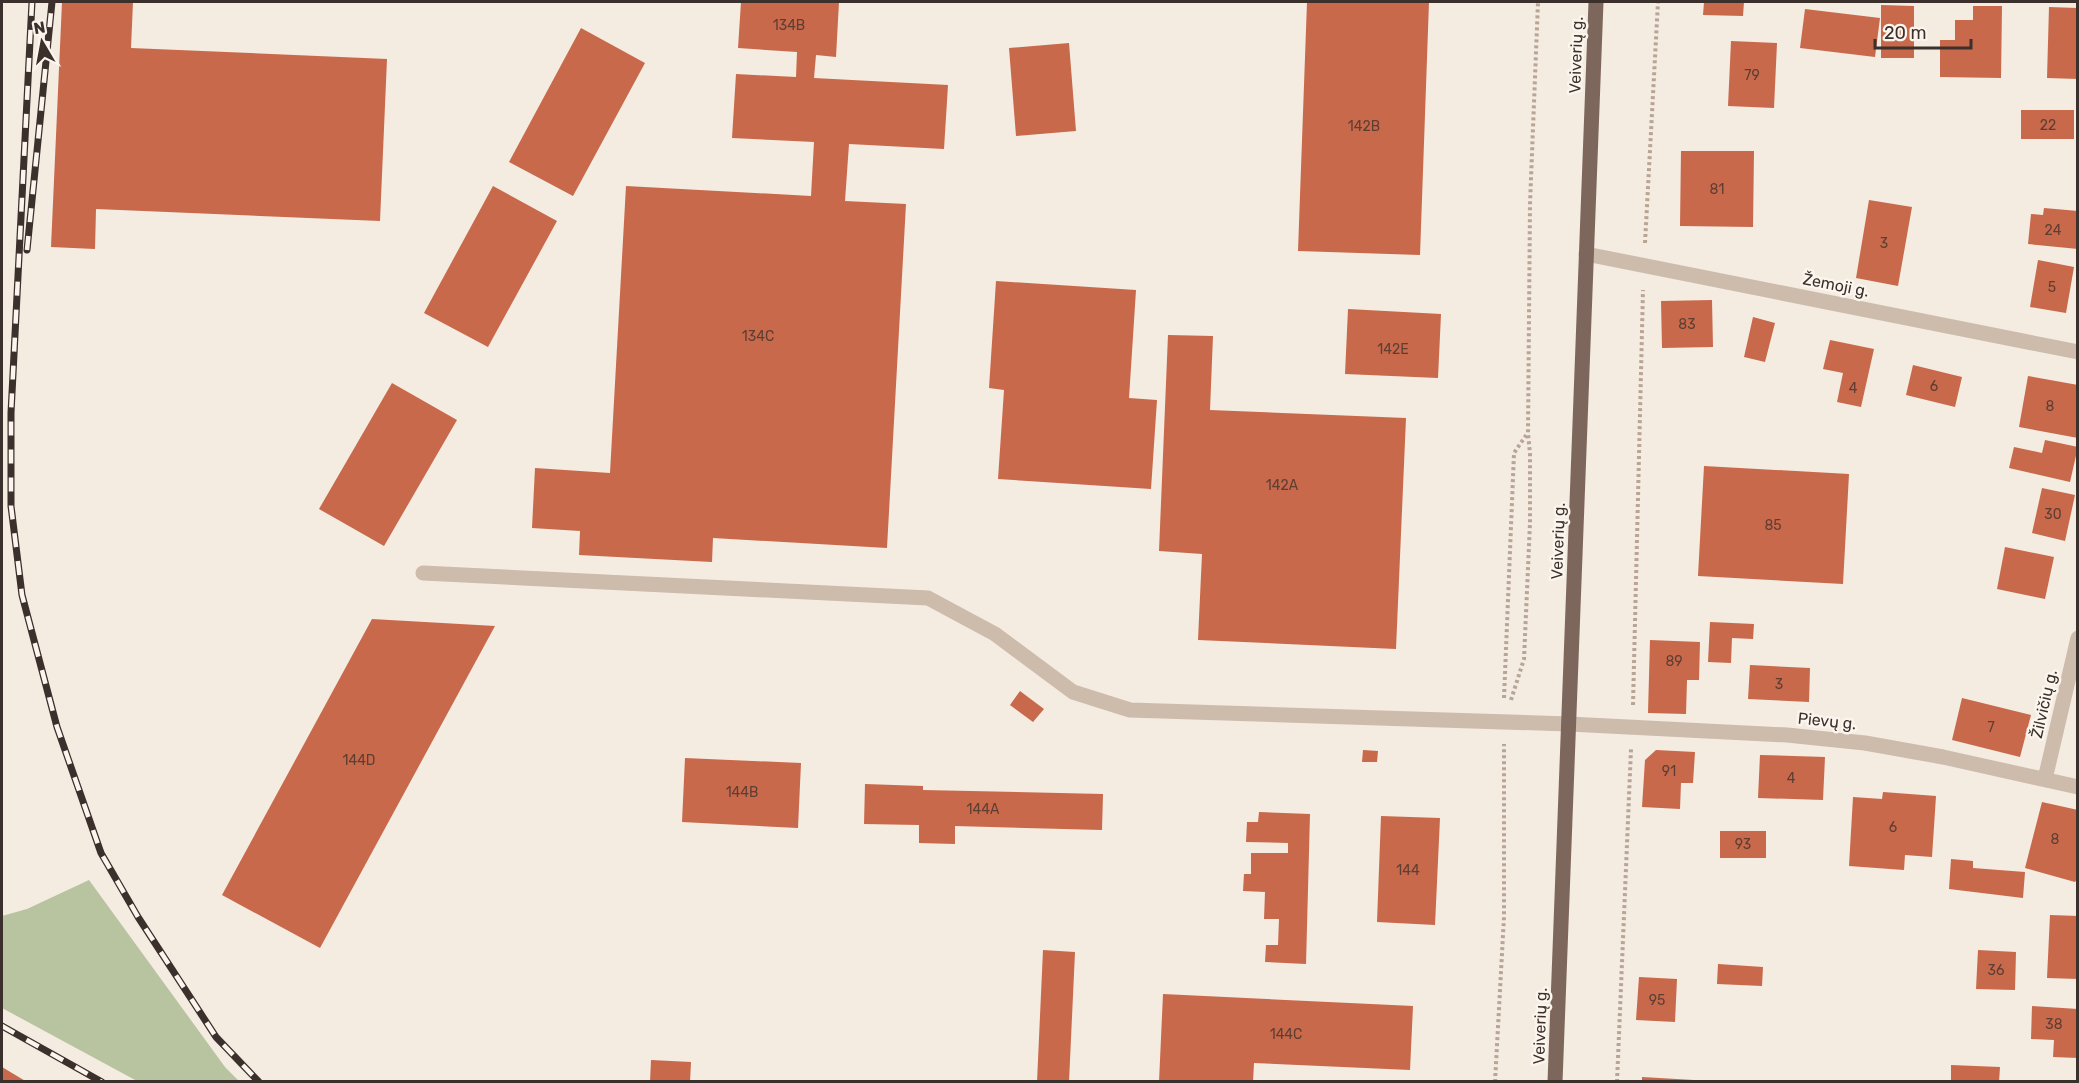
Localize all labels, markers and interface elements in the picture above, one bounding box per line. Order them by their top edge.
north arrow [12,12,72,72]
scale bar [1875,12,1971,50]
street label: Veiverių g. [1565,16,1587,94]
text: N [32,17,47,38]
house number: 134B [773,17,805,34]
text: 20 m [1884,22,1926,44]
house number: 79 [1744,67,1760,84]
house number: 22 [2040,117,2056,134]
house number: 142B [1348,118,1380,135]
house number: 81 [1710,181,1724,198]
house number: 24 [2045,222,2062,239]
house number: 3 [1880,235,1888,252]
street label: Žemoji g. [1801,269,1871,301]
house number: 5 [2048,279,2056,296]
house number: 83 [1678,316,1696,333]
house number: 134C [742,328,774,345]
house number: 142E [1377,341,1409,358]
house number: 6 [1930,378,1938,395]
house number: 4 [1849,380,1858,397]
house number: 8 [2046,398,2055,415]
house number: 142A [1266,477,1299,494]
street label: Veiverių g. [1547,502,1569,580]
house number: 30 [2044,506,2062,523]
house number: 85 [1764,517,1782,534]
house number: 89 [1665,653,1683,670]
street label: Žilvičių g. [2027,668,2061,740]
house number: 3 [1775,676,1783,693]
street label: Pievų g. [1797,708,1857,734]
house number: 7 [1987,719,1995,736]
house number: 144D [342,752,376,769]
house number: 91 [1662,763,1676,780]
house number: 4 [1787,770,1796,787]
house number: 144B [726,784,758,801]
house number: 144A [967,801,1000,818]
house number: 6 [1889,819,1897,836]
house number: 8 [2051,831,2060,848]
house number: 93 [1735,836,1751,853]
house number: 144 [1396,862,1420,879]
house number: 36 [1988,962,2004,979]
street label: Veiverių g. [1529,987,1551,1065]
house number: 95 [1649,992,1665,1009]
house number: 38 [2045,1016,2063,1033]
house number: 144C [1270,1026,1302,1043]

